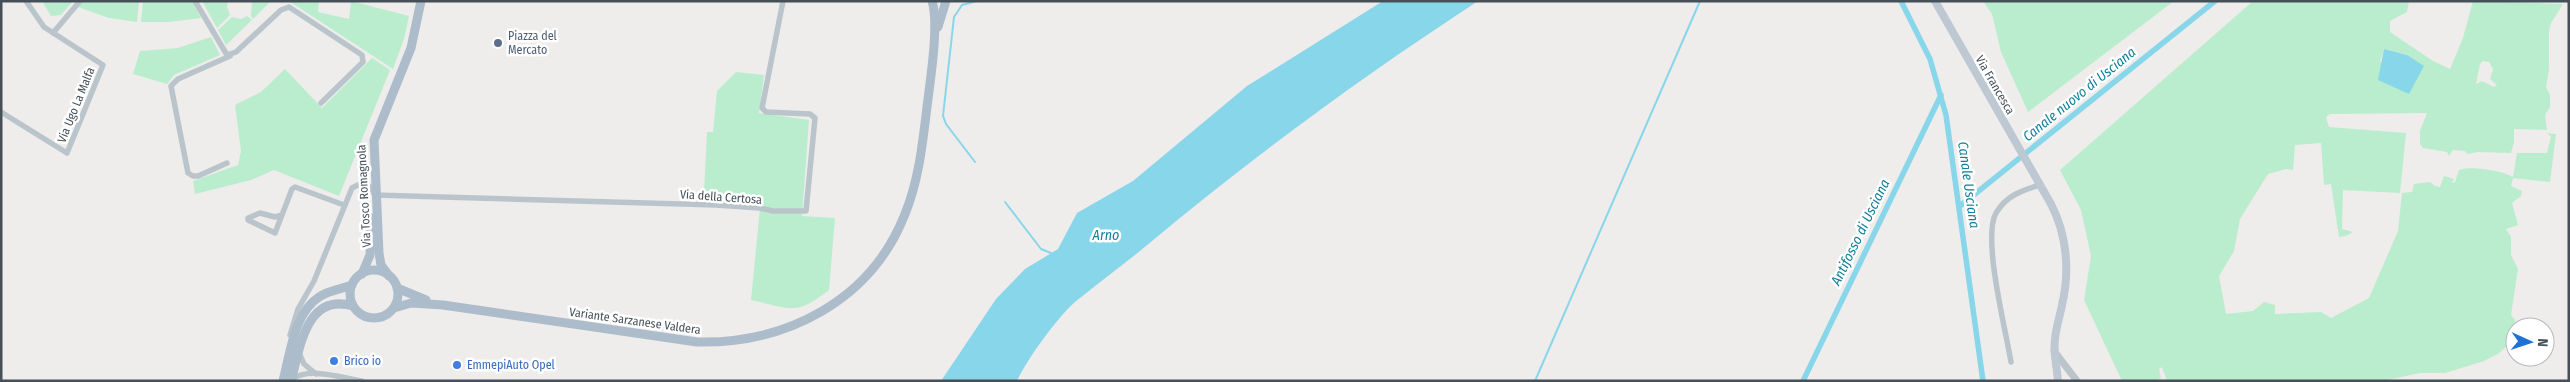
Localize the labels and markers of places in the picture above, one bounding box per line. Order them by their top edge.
place label: Piazza del Mercato [508,29,557,57]
marker: Piazza del Mercato [492,37,504,49]
place label: Brico io [344,354,381,368]
marker: Brico io [328,355,340,367]
place label: EmmepiAuto Opel [467,358,555,372]
marker: EmmepiAuto Opel [451,359,463,371]

